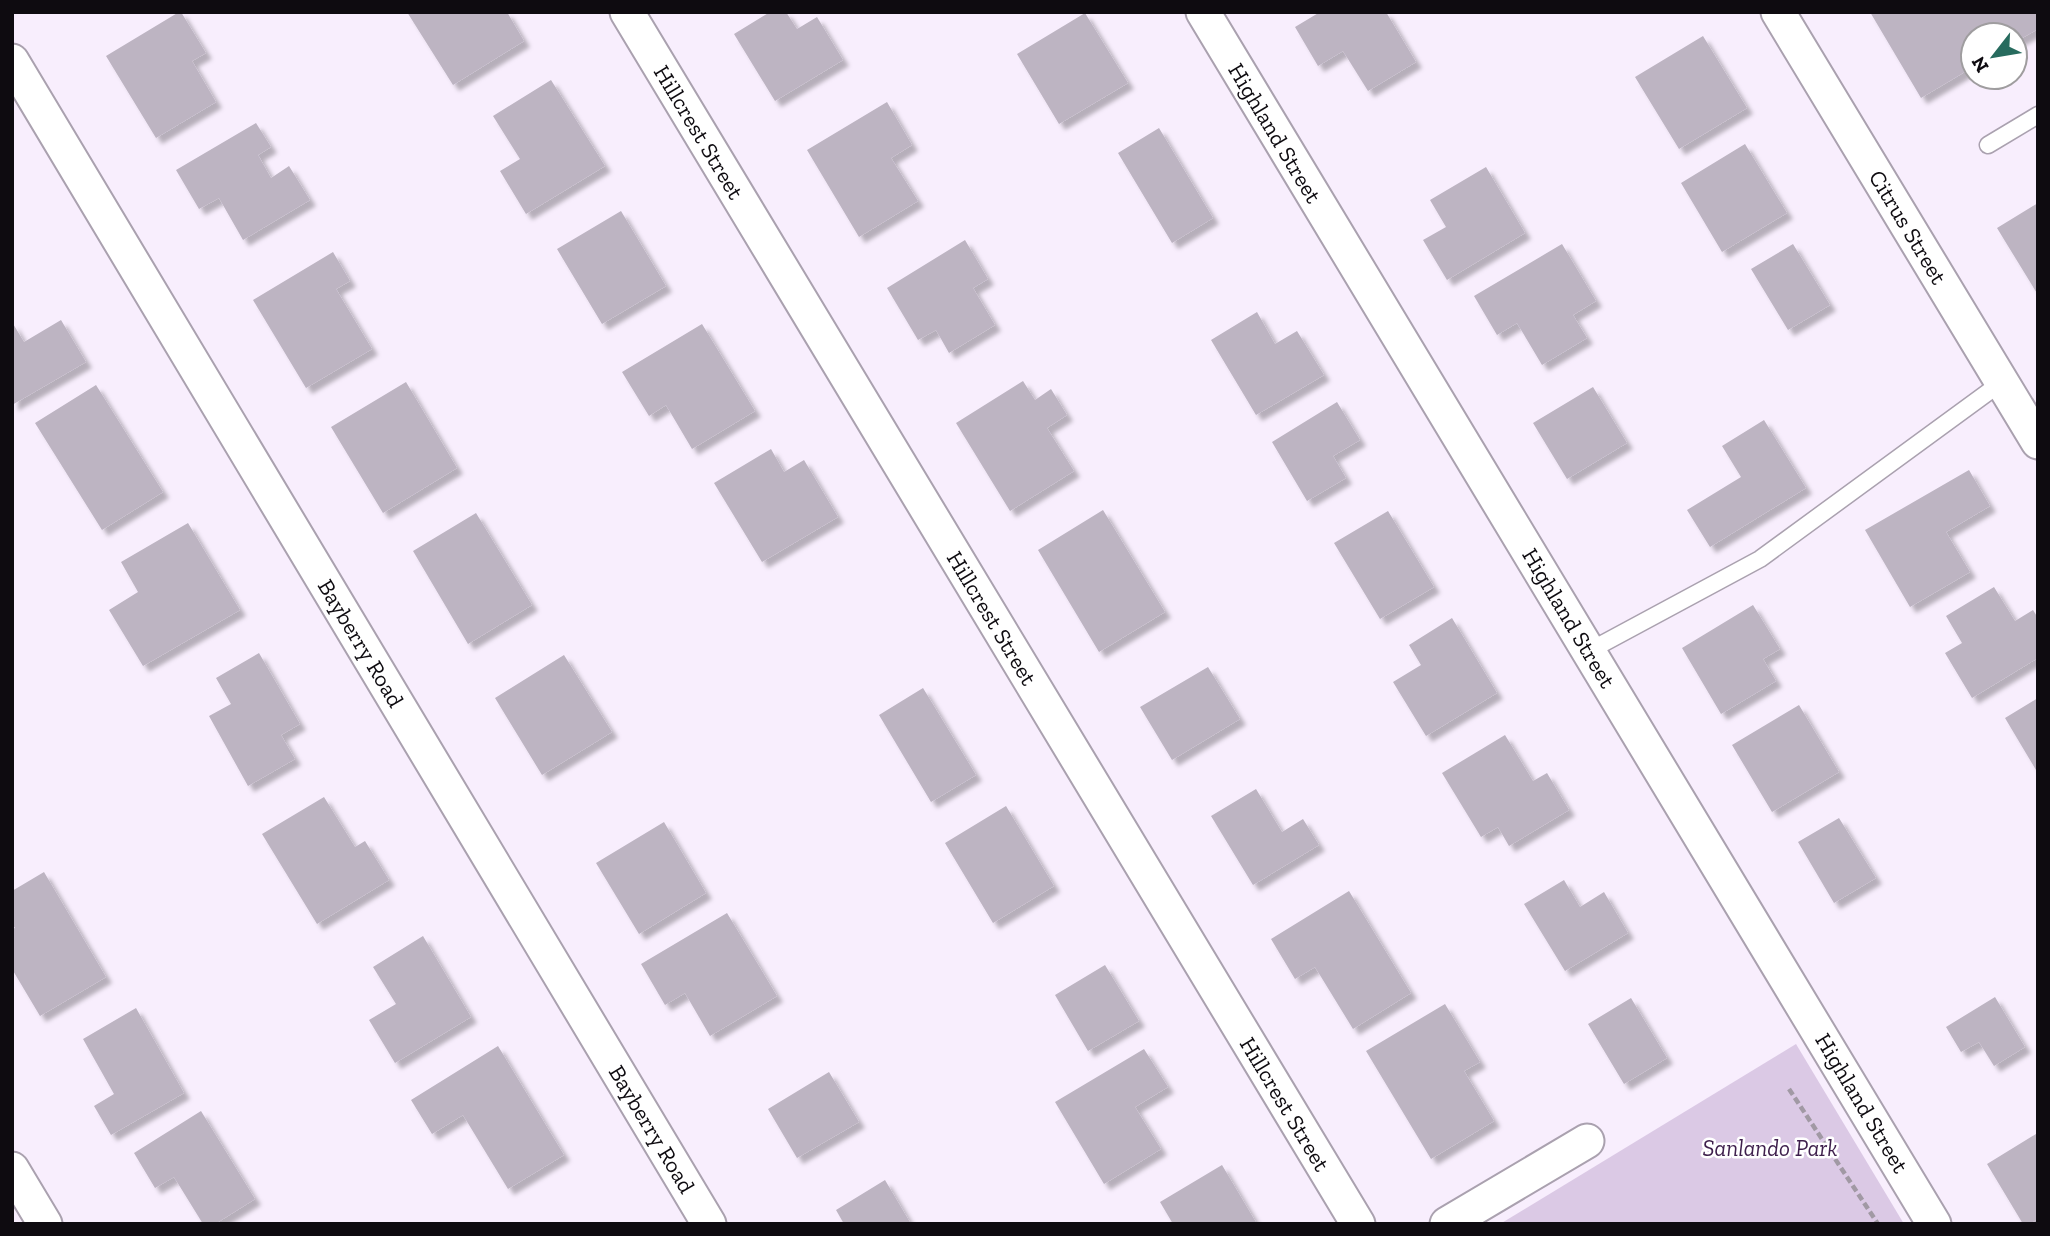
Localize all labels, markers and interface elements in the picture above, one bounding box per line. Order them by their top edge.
north arrow [1959,21,2029,91]
text: N [1966,52,1993,77]
street label: Highland Street [1222,58,1328,208]
street label: Hillcrest Street [648,60,750,205]
street label: Citrus Street [1863,165,1953,290]
street label: Highland Street [1516,543,1622,693]
street label: Hillcrest Street [941,546,1043,691]
street label: Bayberry Road [312,574,410,712]
street label: Highland Street [1809,1028,1915,1178]
street label: Hillcrest Street [1234,1032,1336,1177]
street label: Bayberry Road [603,1060,701,1198]
park label: Sanlando Park [1703,1134,1837,1162]

